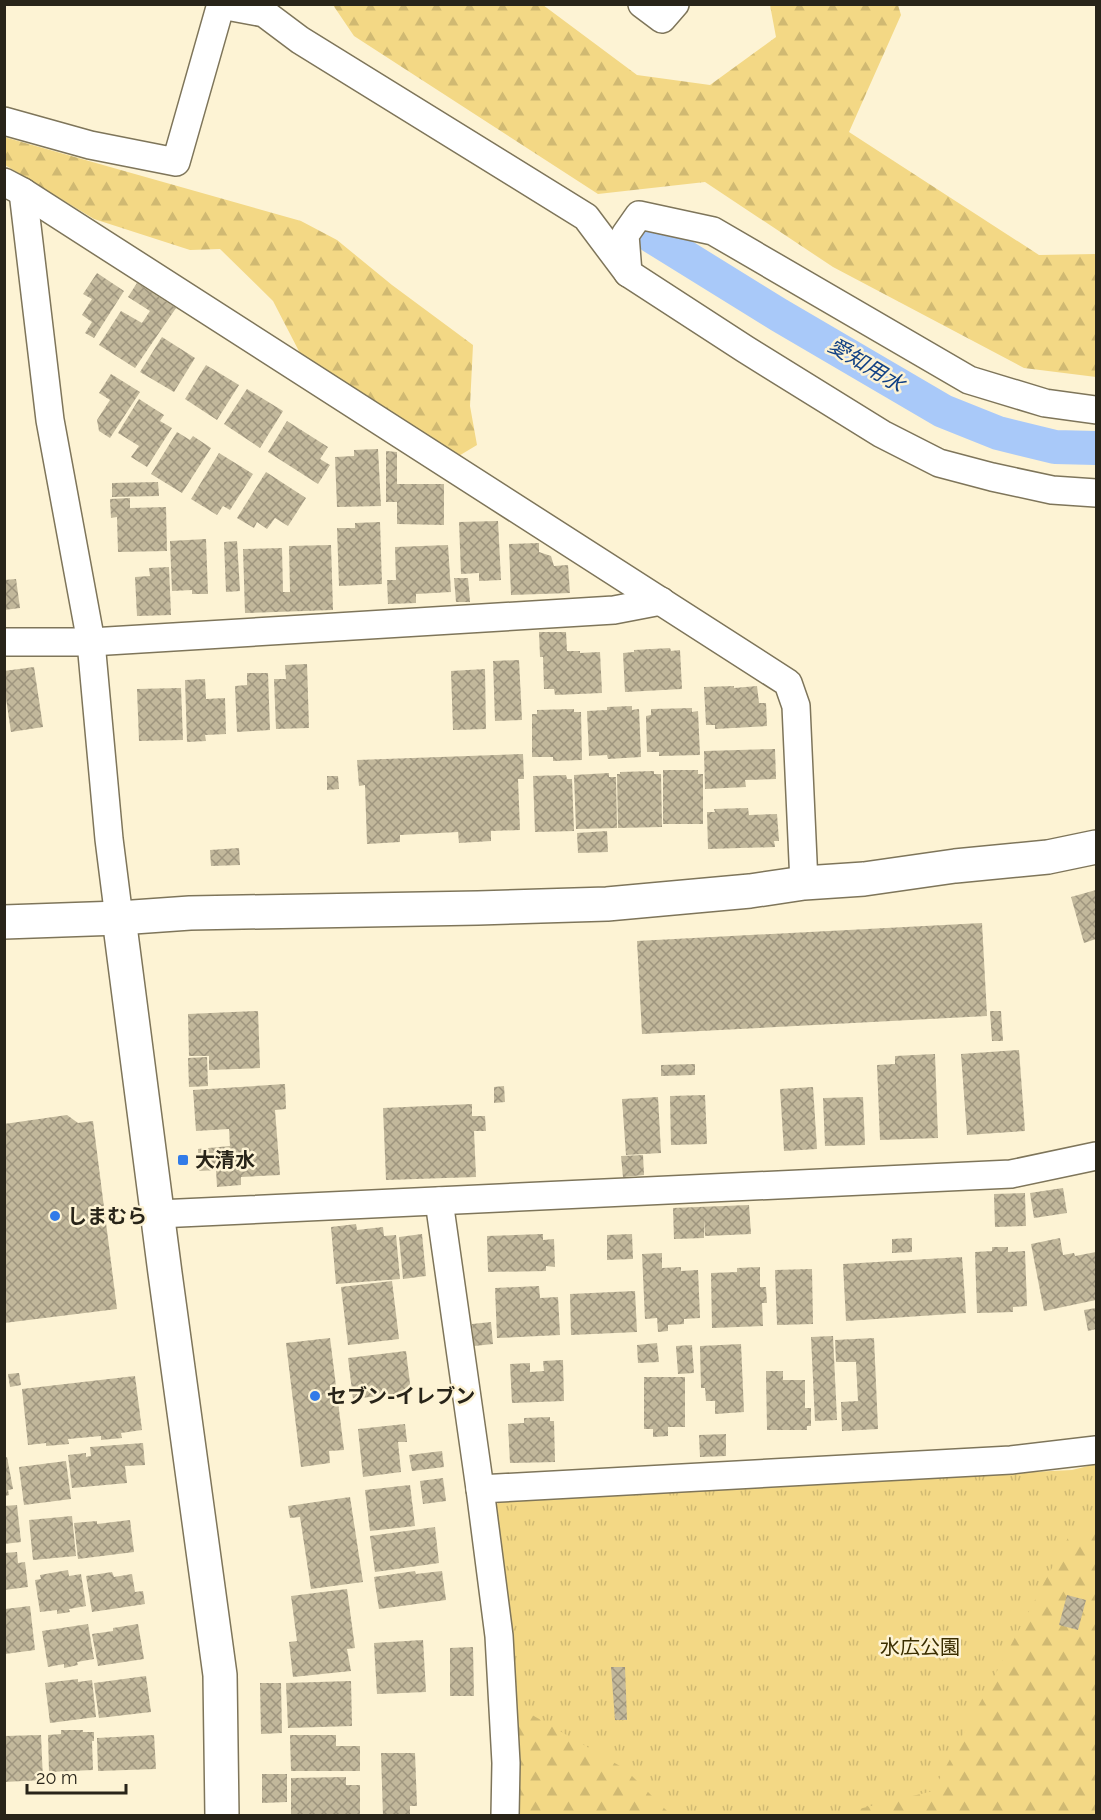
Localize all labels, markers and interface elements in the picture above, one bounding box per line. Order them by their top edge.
water label: 愛知用水 [824,332,910,398]
place label: 大清水 [195,1148,255,1172]
marker: 大清水 [176,1153,190,1167]
place label: しまむら [67,1204,147,1228]
marker: しまむら [48,1209,62,1223]
place label: セブン-イレブン [327,1384,475,1408]
marker: セブン-イレブン [308,1389,322,1403]
park label: 水広公園 [880,1635,960,1659]
scale bar [27,1757,126,1795]
text: 20 m [36,1767,78,1788]

